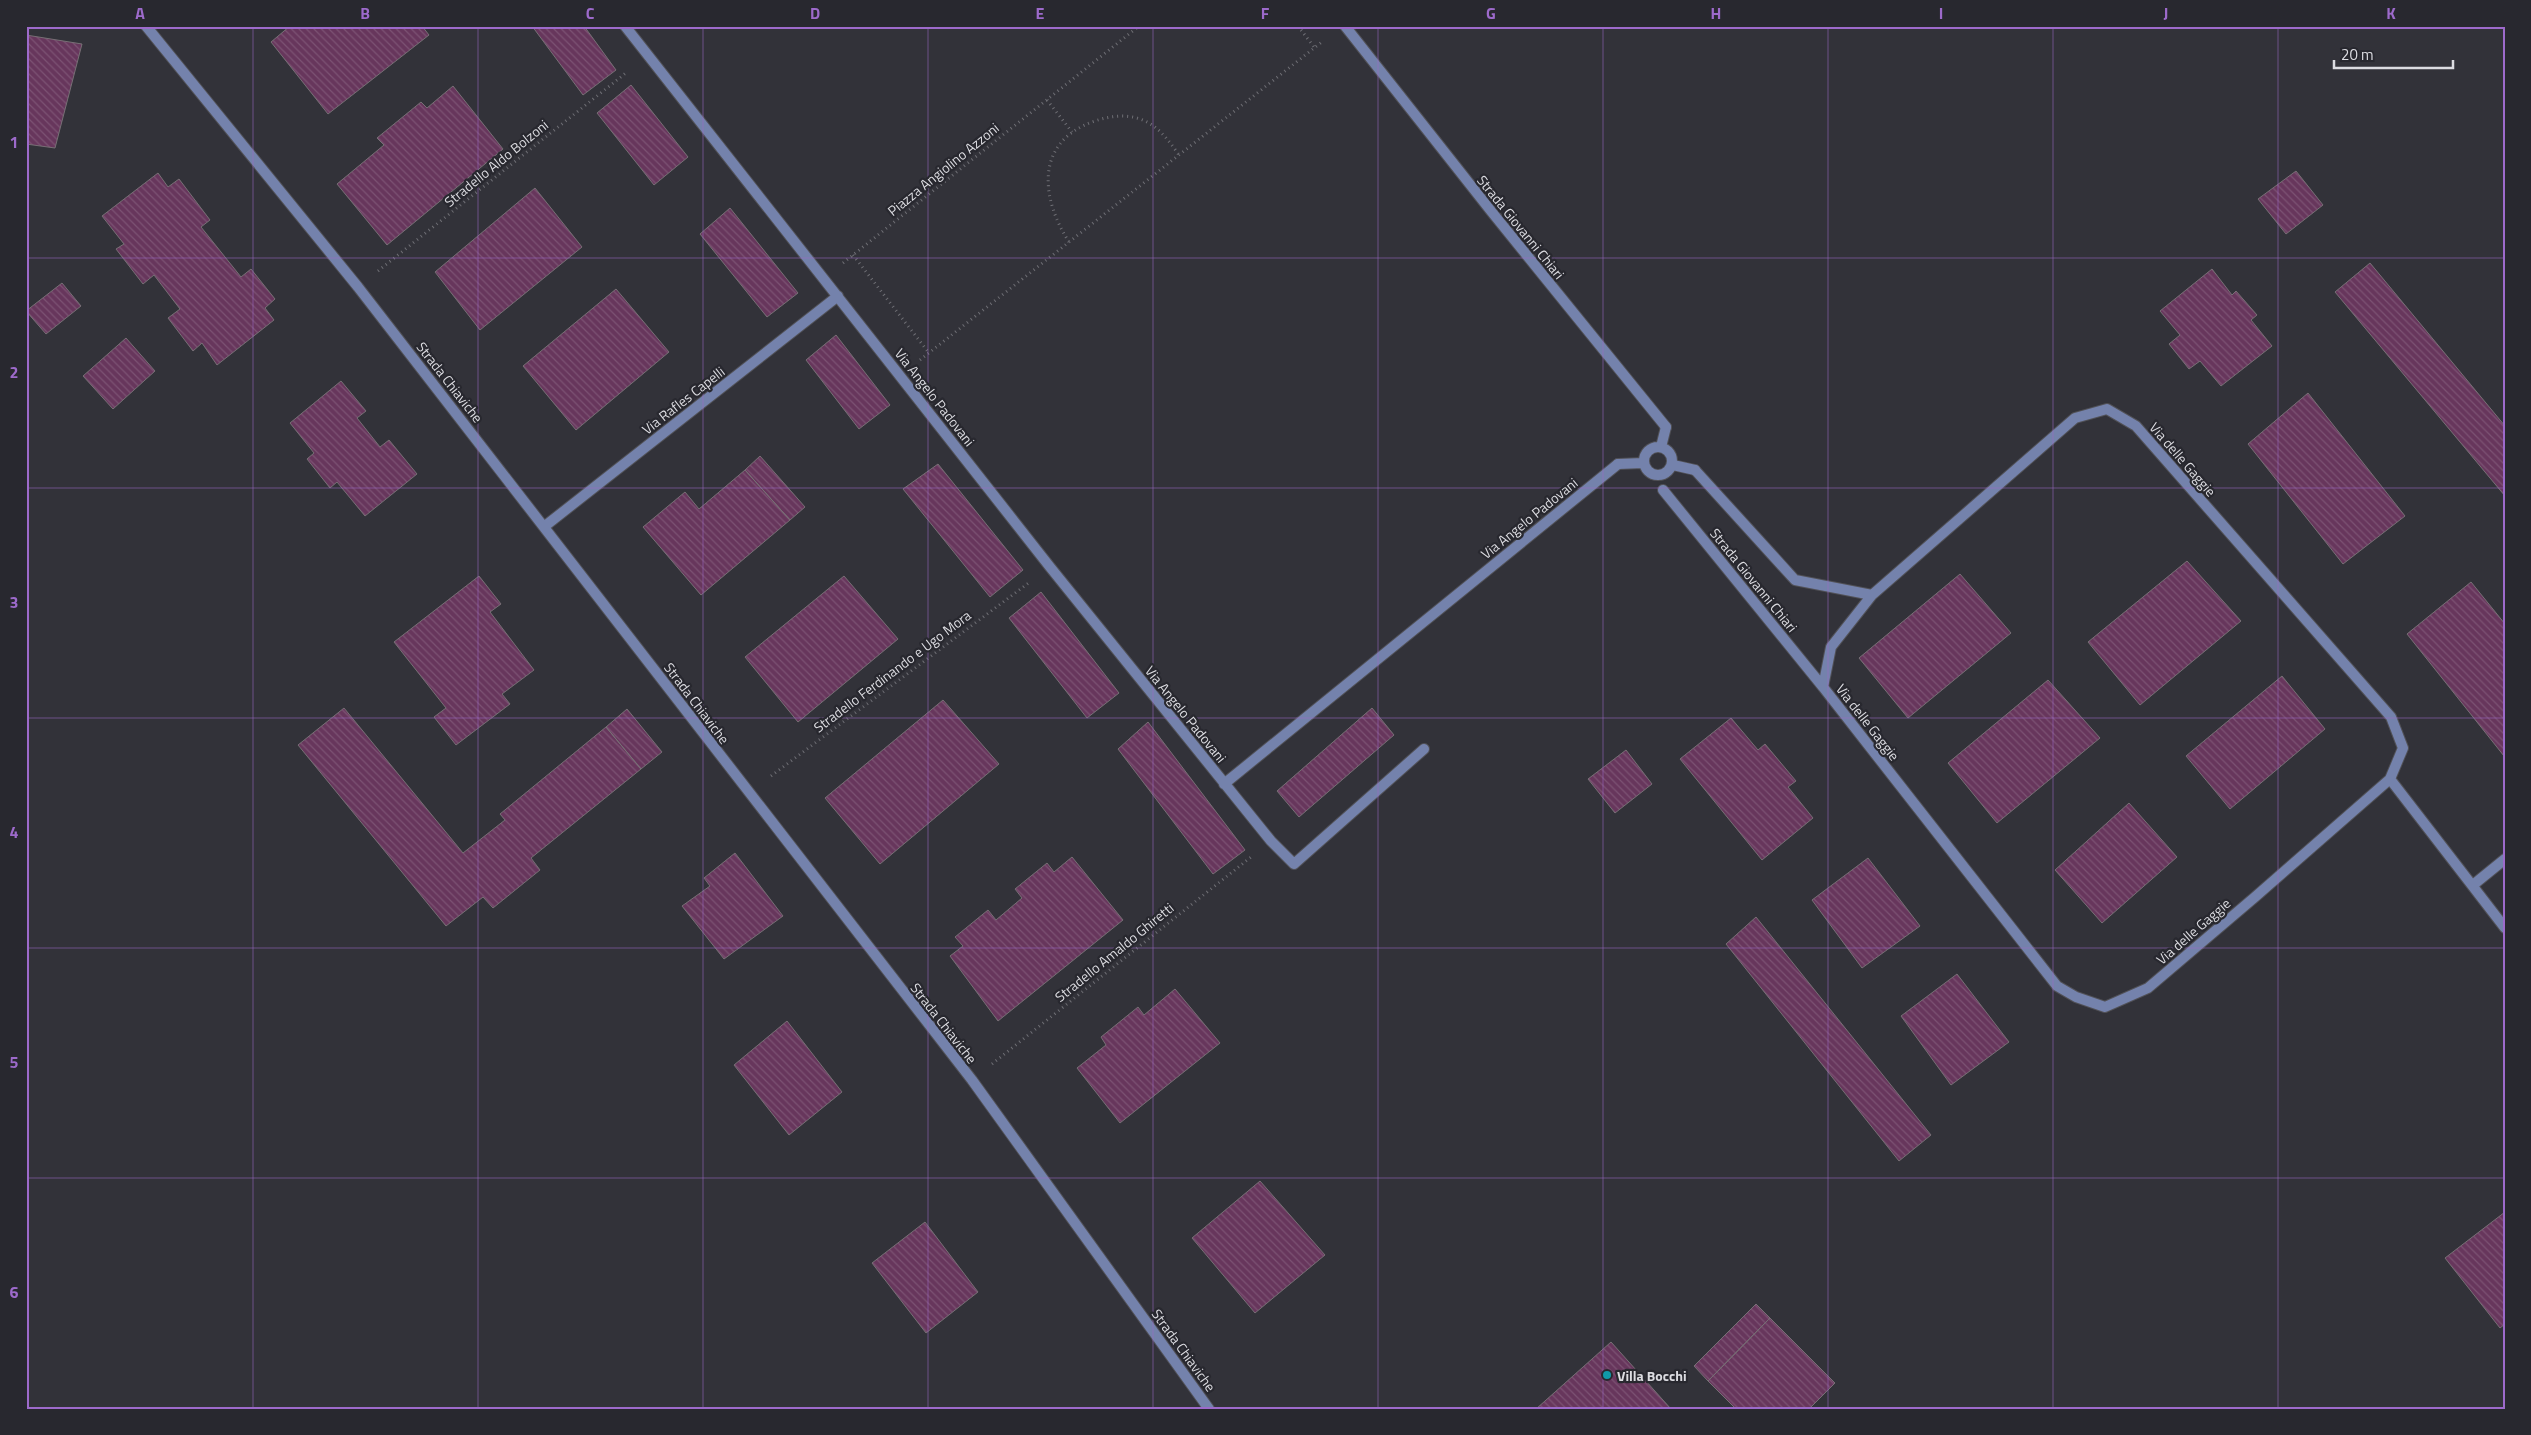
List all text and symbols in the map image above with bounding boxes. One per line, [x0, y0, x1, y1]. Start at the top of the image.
text: A [135, 1, 145, 25]
text: B [360, 1, 370, 25]
text: C [586, 1, 595, 25]
text: D [810, 1, 820, 25]
text: E [1036, 1, 1045, 25]
text: F [1261, 1, 1270, 25]
text: G [1486, 1, 1496, 25]
text: H [1711, 1, 1721, 25]
text: I [1939, 1, 1943, 25]
text: J [2164, 1, 2168, 25]
text: K [2386, 1, 2396, 25]
scale bar [2334, 38, 2452, 70]
text: 20 m [2341, 43, 2374, 66]
street label: Stradello Aldo Bolzoni [439, 114, 553, 212]
street label: Piazza Angiolino Azzoni [883, 117, 1003, 221]
text: 1 [10, 130, 18, 154]
street label: Strada Giovanni Chiari [1472, 170, 1570, 284]
street label: Strada Chiaviche [412, 337, 488, 427]
street label: Via Angelo Padovani [890, 344, 980, 450]
text: 2 [10, 360, 18, 384]
street label: Via Rafles Capelli [637, 361, 729, 439]
street label: Via delle Gaggie [2145, 417, 2221, 501]
street label: Via Angelo Padovani [1476, 472, 1582, 564]
street label: Strada Giovanni Chiari [1705, 523, 1803, 637]
text: 3 [10, 590, 18, 614]
street label: Stradello Ferdinando e Ugo Mora [809, 605, 975, 737]
street label: Strada Chiaviche [659, 658, 735, 748]
street label: Via Angelo Padovani [1140, 661, 1232, 767]
street label: Via delle Gaggie [1831, 679, 1905, 765]
text: 4 [10, 820, 19, 844]
street label: Via delle Gaggie [2151, 893, 2235, 969]
street label: Stradello Amaldo Ghiretti [1050, 897, 1178, 1007]
street label: Strada Chiaviche [906, 978, 982, 1068]
text: 5 [10, 1050, 19, 1074]
text: 6 [10, 1280, 19, 1304]
street label: Strada Chiaviche [1147, 1304, 1221, 1396]
place label: Villa Bocchi [1617, 1365, 1687, 1386]
marker: Villa Bocchi [1601, 1369, 1613, 1381]

